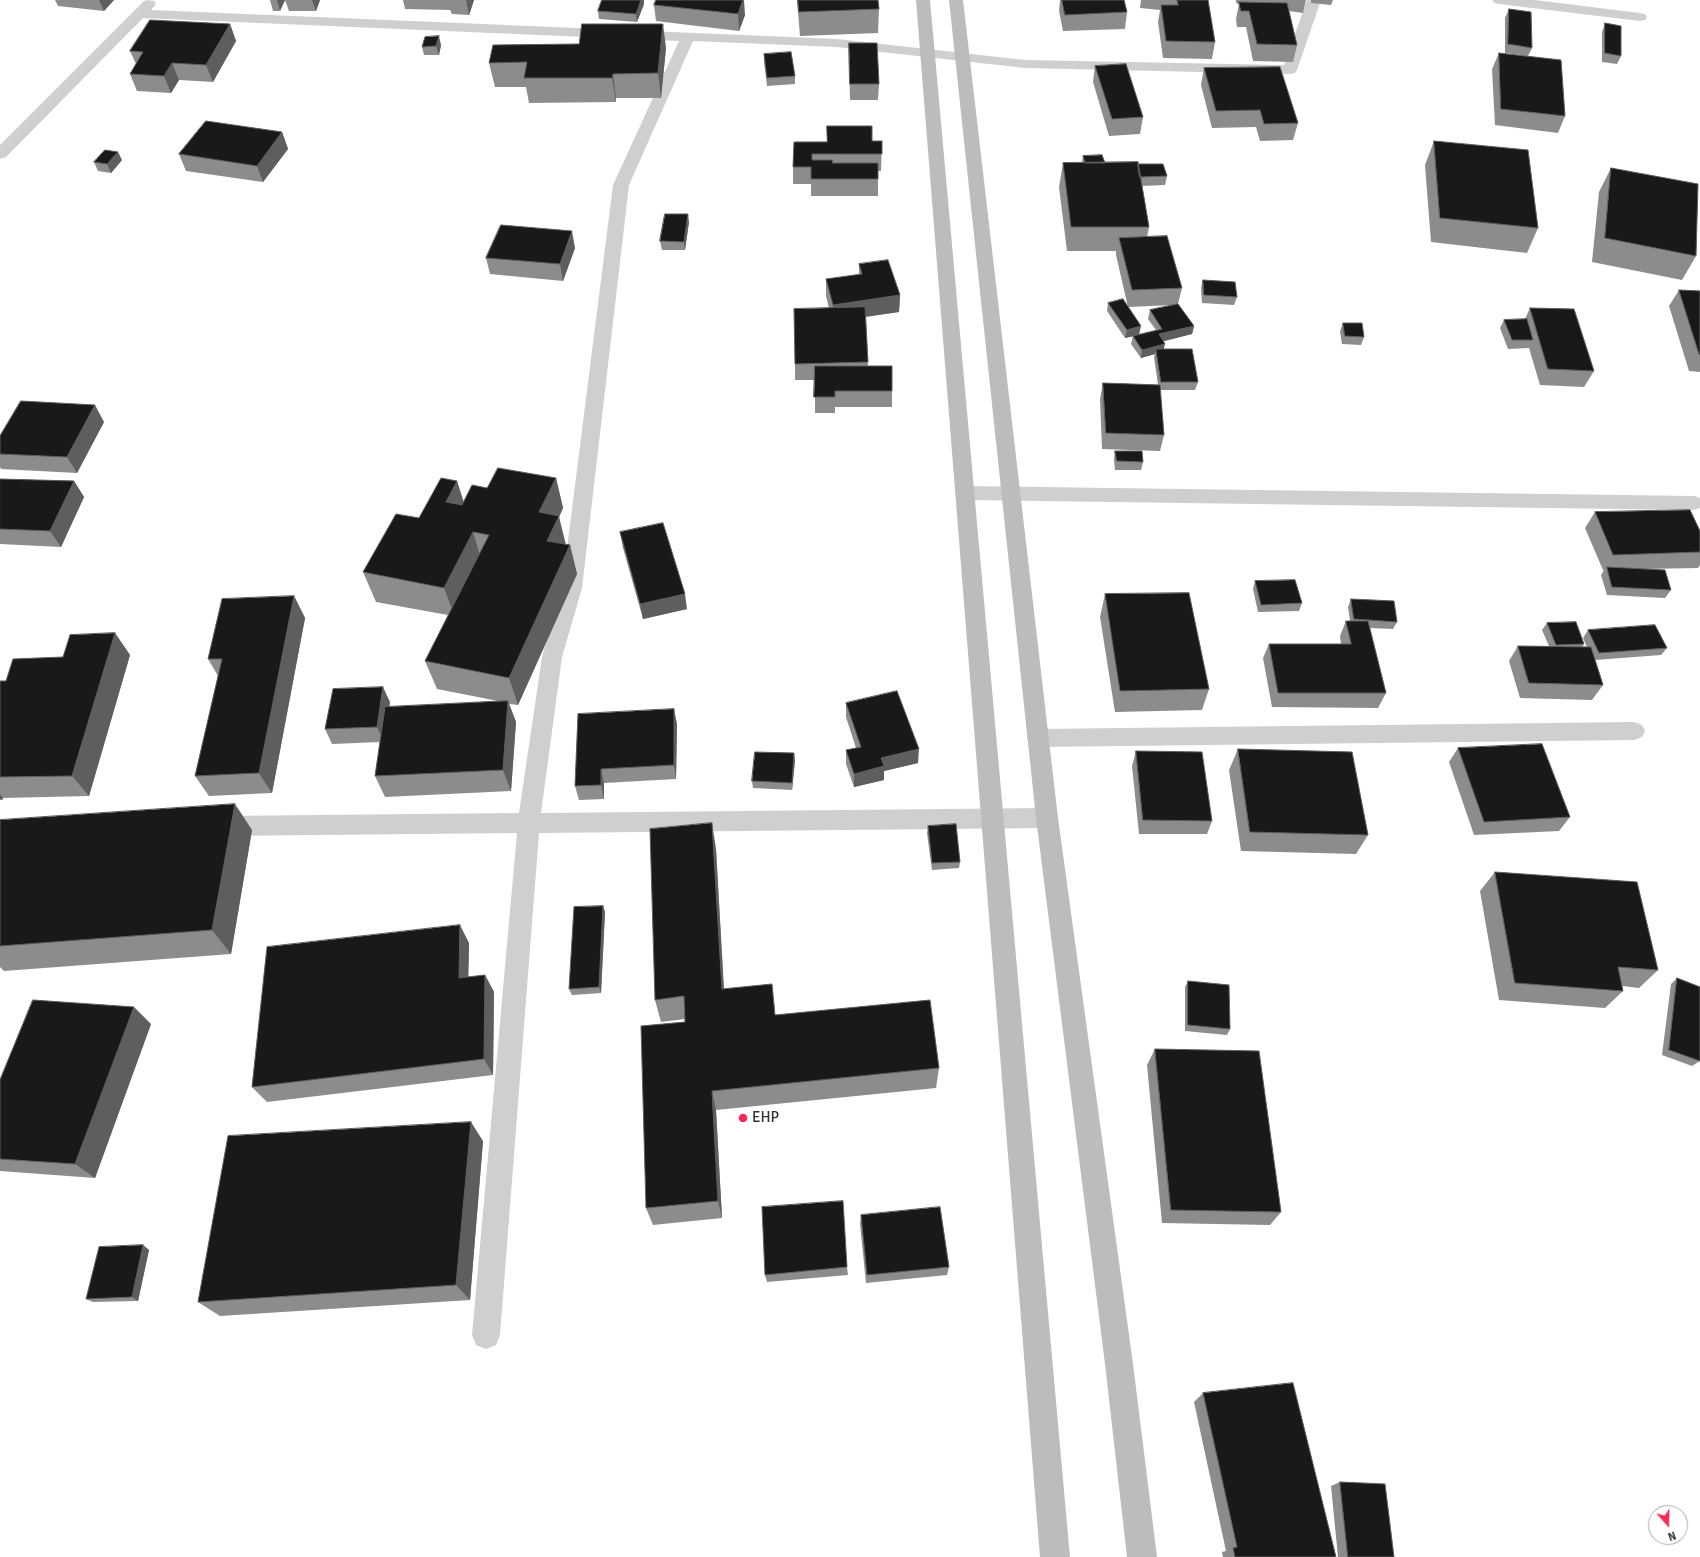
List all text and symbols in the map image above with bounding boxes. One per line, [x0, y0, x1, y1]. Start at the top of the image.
place label: EHP [752, 1109, 779, 1127]
marker: EHP [737, 1112, 749, 1124]
north arrow [1648, 1505, 1688, 1545]
text: N [1666, 1528, 1678, 1543]

